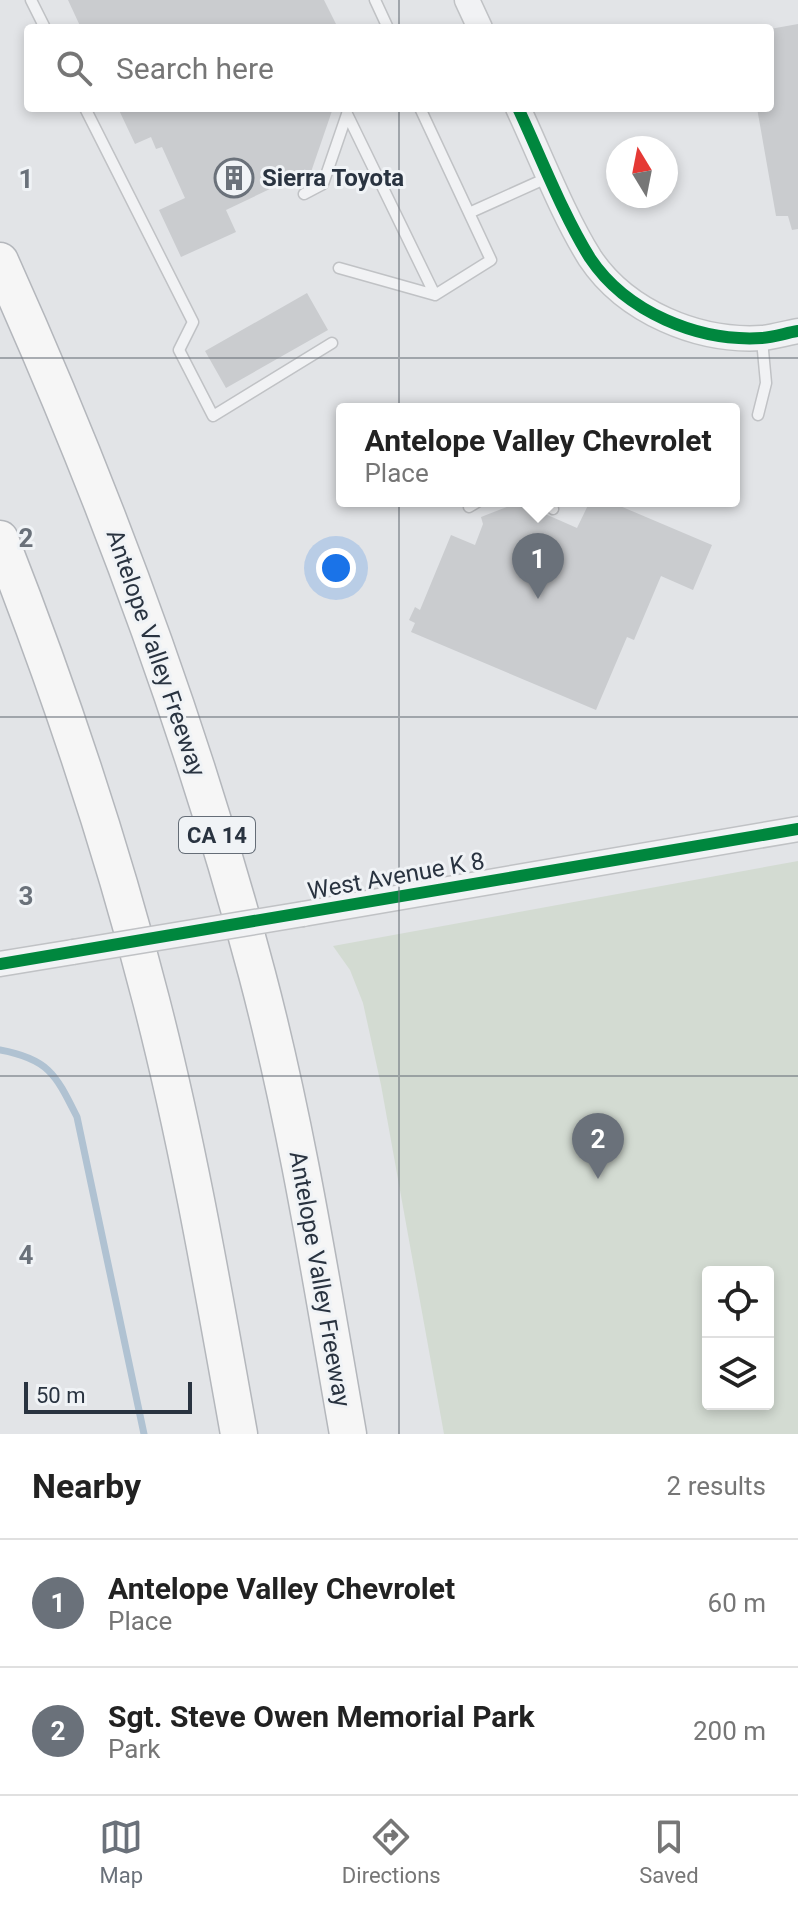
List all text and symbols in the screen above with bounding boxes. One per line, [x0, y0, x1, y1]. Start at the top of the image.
search box [24, 24, 774, 112]
icon: search [52, 46, 96, 90]
text: Search here [116, 51, 274, 86]
north arrow [606, 136, 678, 208]
building icon: Sierra Toyota [213, 157, 255, 199]
text: 1 [19, 164, 33, 194]
place label: Sierra Toyota [262, 164, 404, 192]
popup [336, 403, 740, 507]
text: Antelope Valley Chevrolet [364, 423, 712, 458]
text: Place [364, 458, 429, 488]
text: 2 [19, 523, 33, 553]
street label: Antelope Valley Freeway [101, 526, 212, 781]
pin: 1 [512, 533, 564, 599]
your location [316, 548, 356, 588]
road number: CA 14 [179, 817, 255, 853]
street label: West Avenue K 8 [306, 847, 486, 905]
text: 3 [19, 881, 33, 911]
pin: 2 [572, 1113, 624, 1179]
street label: Antelope Valley Freeway [284, 1149, 356, 1410]
text: 4 [19, 1240, 34, 1270]
map controls [702, 1266, 774, 1410]
button: locate [702, 1266, 774, 1338]
button: layers [702, 1338, 774, 1410]
scale bar [24, 1378, 192, 1414]
text: 50 m [36, 1383, 85, 1408]
text: Nearby [32, 1466, 141, 1506]
text: 2 results [667, 1471, 766, 1501]
text: Antelope Valley Chevrolet [108, 1571, 455, 1606]
text: 1 [51, 1588, 65, 1618]
text: 60 m [708, 1588, 766, 1618]
text: Place [108, 1606, 172, 1636]
text: Sgt. Steve Owen Memorial Park [108, 1699, 534, 1734]
text: 2 [51, 1716, 65, 1746]
text: 200 m [693, 1716, 766, 1746]
text: Park [108, 1734, 160, 1764]
tab: Map [99, 1815, 143, 1888]
tab: Directions [342, 1815, 441, 1888]
tab: Saved [639, 1815, 699, 1888]

